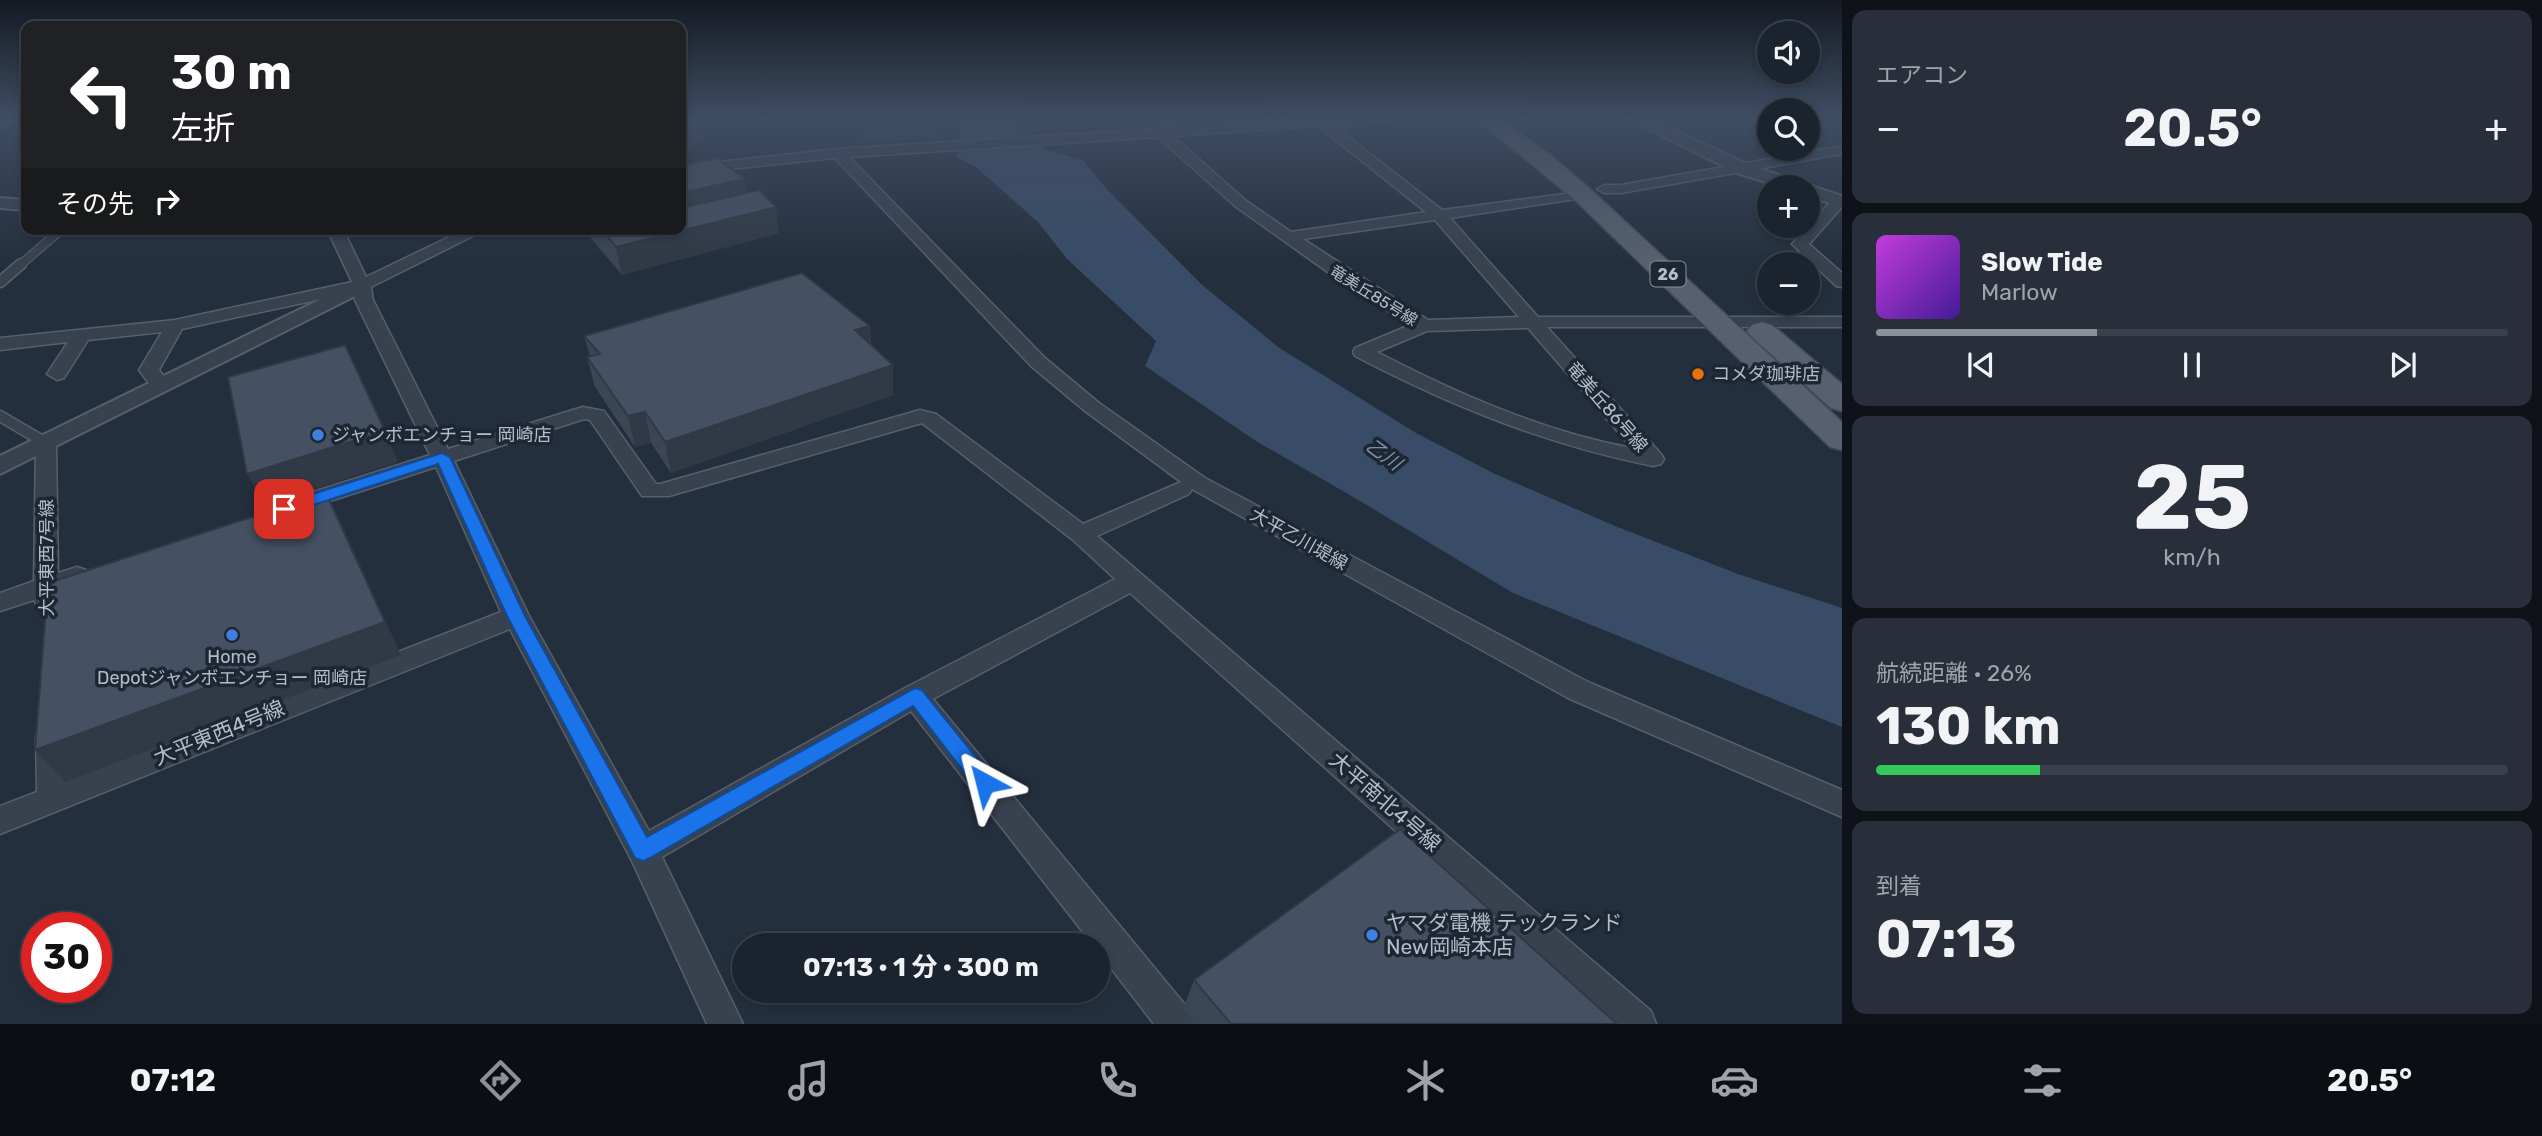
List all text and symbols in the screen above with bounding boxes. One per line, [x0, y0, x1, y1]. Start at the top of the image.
map controls [1757, 21, 1820, 315]
button: sound [1757, 21, 1820, 84]
text: 30 m [171, 43, 292, 101]
icon: left [56, 49, 147, 140]
text: エアコン [1876, 61, 1968, 89]
text: 20.5° [2123, 97, 2262, 159]
button: search [1757, 98, 1820, 161]
text: − [1876, 105, 1901, 151]
text: + [2484, 105, 2508, 151]
text: 左折 [171, 109, 235, 147]
button: + [1757, 175, 1820, 238]
icon: right [148, 182, 186, 220]
text: その先 [56, 189, 134, 220]
text: Slow Tide [1981, 247, 2103, 278]
button: − [1757, 252, 1820, 315]
street label: 竜美丘85号線 [1326, 261, 1421, 330]
road number: 26 [1650, 262, 1686, 286]
text: Marlow [1981, 278, 2058, 306]
icon: previous [1962, 346, 2000, 384]
icon: pause [2173, 346, 2211, 384]
icon: next [2384, 346, 2422, 384]
street label: 竜美丘86号線 [1562, 357, 1652, 457]
place label: コメダ珈琲店 [1712, 363, 1820, 385]
marker: コメダ珈琲店 [1690, 366, 1706, 382]
place label: ジャンボエンチョー 岡崎店 [332, 424, 552, 446]
marker: ジャンボエンチョー 岡崎店 [310, 427, 326, 443]
water label: 乙川 [1362, 434, 1407, 476]
text: 25 [2133, 443, 2251, 551]
pin [254, 479, 314, 539]
icon: arrive [265, 490, 303, 528]
street label: 大平東西7号線 [36, 499, 58, 617]
street label: 大平乙川堤線 [1246, 503, 1352, 575]
text: km/h [2163, 543, 2221, 571]
marker: Home Depotジャンボエンチョー 岡崎店 [224, 627, 240, 643]
place label: Home Depotジャンボエンチョー 岡崎店 [97, 646, 367, 689]
text: 航続距離 · 26% [1876, 659, 2032, 687]
street label: 大平東西4号線 [150, 695, 288, 770]
text: 130 km [1876, 695, 2061, 757]
position arrow [948, 746, 1022, 820]
street label: 大平南北4号線 [1325, 747, 1446, 857]
text: 到着 [1876, 872, 1922, 900]
text: 07:13 [1876, 908, 2016, 970]
place label: ヤマダ電機 テックランド New岡崎本店 [1386, 910, 1622, 959]
speed limit sign: 30 [21, 912, 112, 1003]
marker: ヤマダ電機 テックランド New岡崎本店 [1364, 927, 1380, 943]
text: 07:13 · 1 分 · 300 m [803, 952, 1039, 983]
icon: directions [476, 1056, 525, 1105]
icon: music [784, 1056, 833, 1105]
icon: phone [1093, 1056, 1142, 1105]
icon: climate [1401, 1056, 1450, 1105]
icon: car [1710, 1056, 1759, 1105]
icon: filters [2018, 1056, 2067, 1105]
text: 07:12 [130, 1061, 216, 1099]
text: 20.5° [2327, 1061, 2412, 1099]

